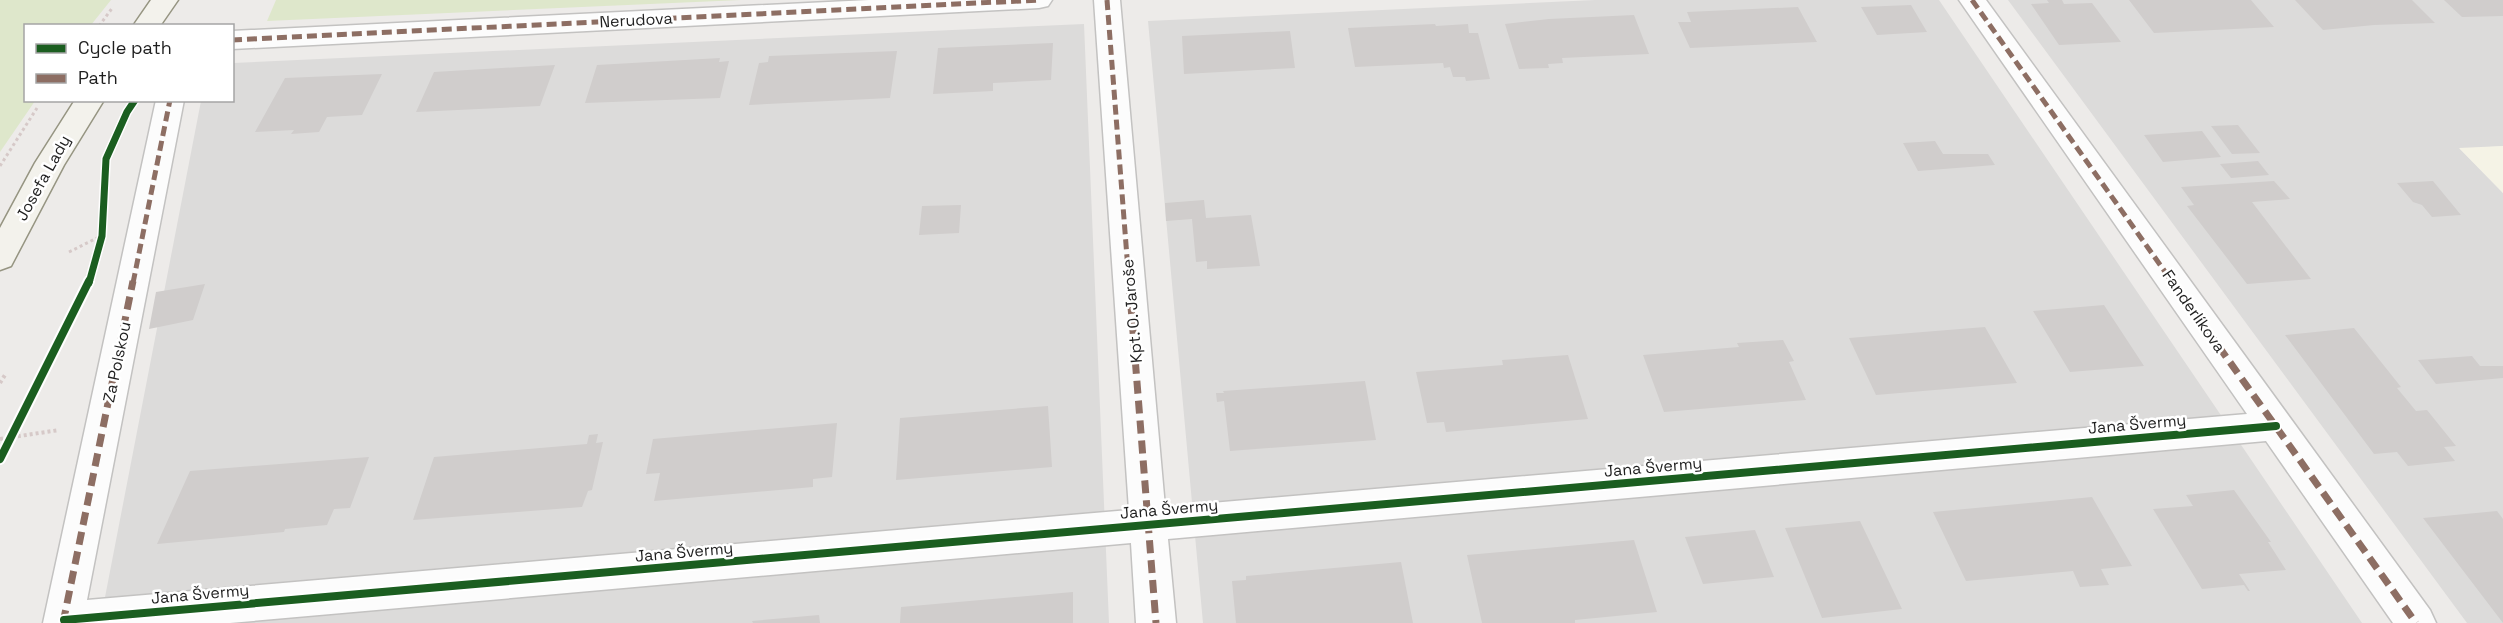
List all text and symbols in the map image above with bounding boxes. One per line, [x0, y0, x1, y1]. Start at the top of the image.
street label: Nerudova [599, 8, 673, 32]
legend [24, 24, 234, 102]
text: Cycle path [78, 36, 172, 59]
text: Path [78, 66, 118, 89]
street label: Josefa Lady [11, 132, 75, 224]
street label: Kpt. O. Jaroše [1117, 258, 1147, 364]
street label: Fanderlíkova [2158, 265, 2230, 357]
street label: Za Polskou [98, 320, 136, 404]
street label: Jana Švermy [2087, 409, 2187, 439]
street label: Jana Švermy [1603, 452, 1703, 482]
street label: Jana Švermy [1119, 494, 1219, 524]
street label: Jana Švermy [634, 537, 734, 567]
street label: Jana Švermy [150, 579, 250, 609]

